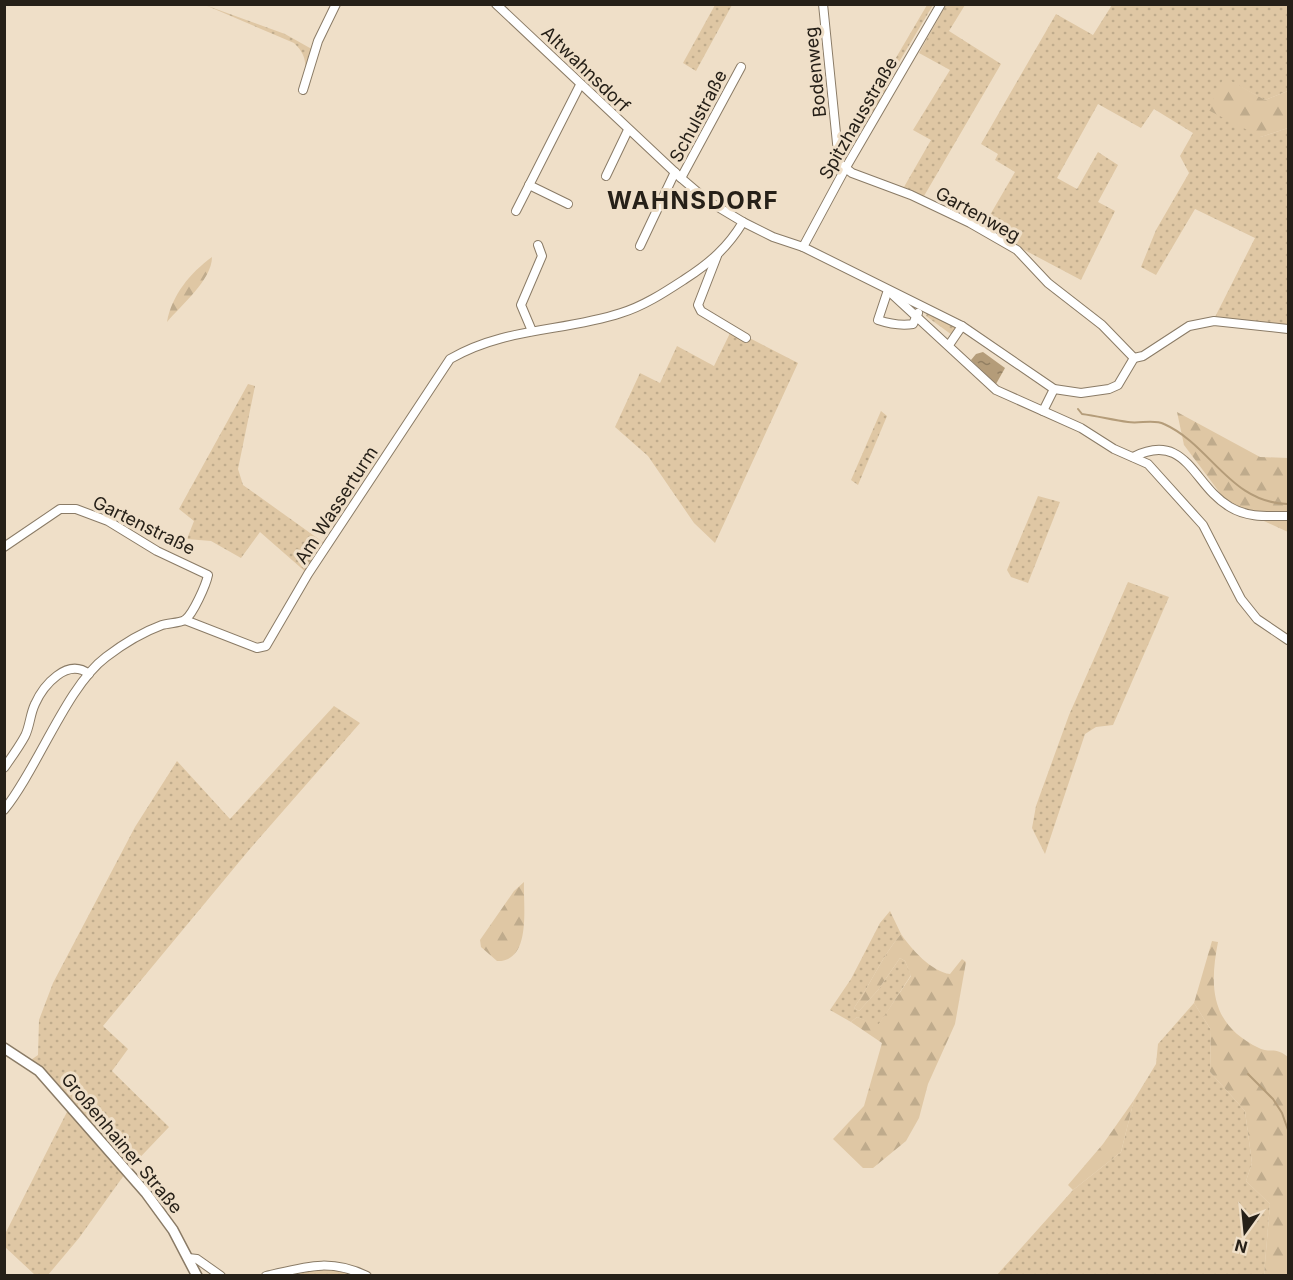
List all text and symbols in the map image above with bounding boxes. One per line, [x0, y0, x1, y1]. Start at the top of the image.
street label: Altwahnsdorf [538, 22, 635, 116]
street label: Bodenweg [800, 26, 830, 118]
street label: Spitzhausstraße [815, 53, 901, 183]
street label: Schulstraße [665, 66, 731, 166]
street label: Gartenweg [932, 182, 1024, 246]
district label: WAHNSDORF [607, 186, 779, 215]
street label: Am Wasserturm [290, 442, 382, 568]
street label: Gartenstraße [89, 491, 199, 559]
street label: Großenhainer Straße [57, 1068, 187, 1218]
north arrow [1215, 1202, 1275, 1262]
text: N [1233, 1235, 1250, 1258]

